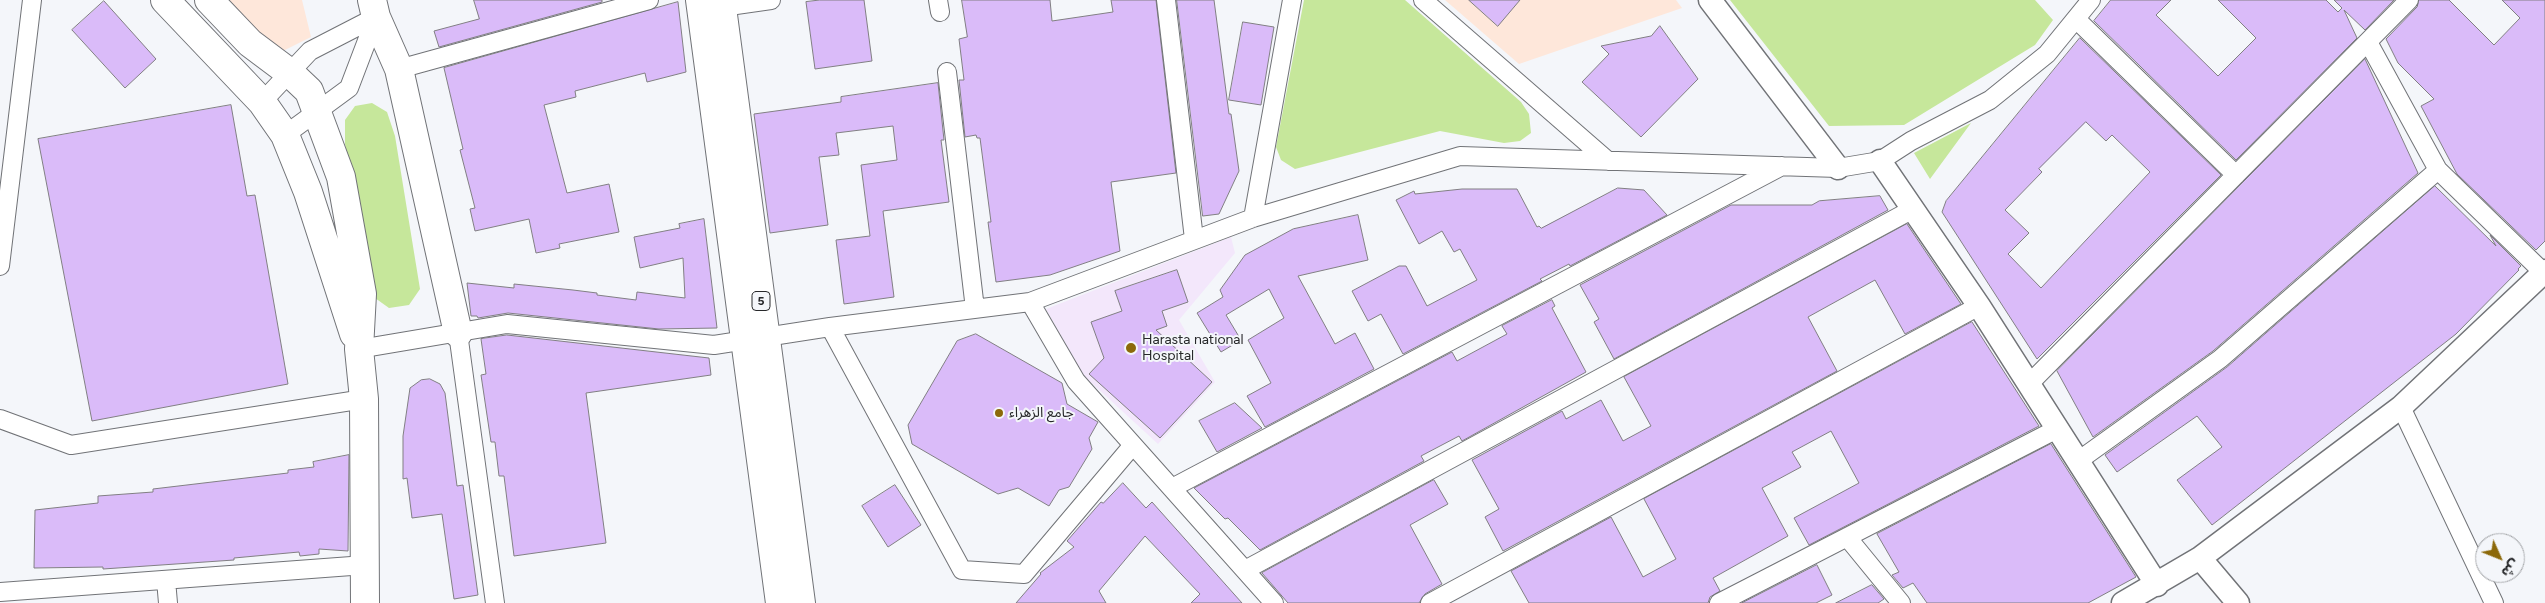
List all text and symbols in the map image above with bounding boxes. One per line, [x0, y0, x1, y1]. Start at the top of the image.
road number: 5 [752, 292, 770, 310]
place label: Harasta national Hospital [1142, 332, 1244, 364]
marker: Harasta national Hospital [1124, 341, 1138, 355]
place label: جامع الزهراء [1009, 405, 1074, 421]
marker: جامع الزهراء [993, 407, 1005, 419]
north arrow [2475, 533, 2525, 583]
text: ش [2498, 555, 2523, 581]

